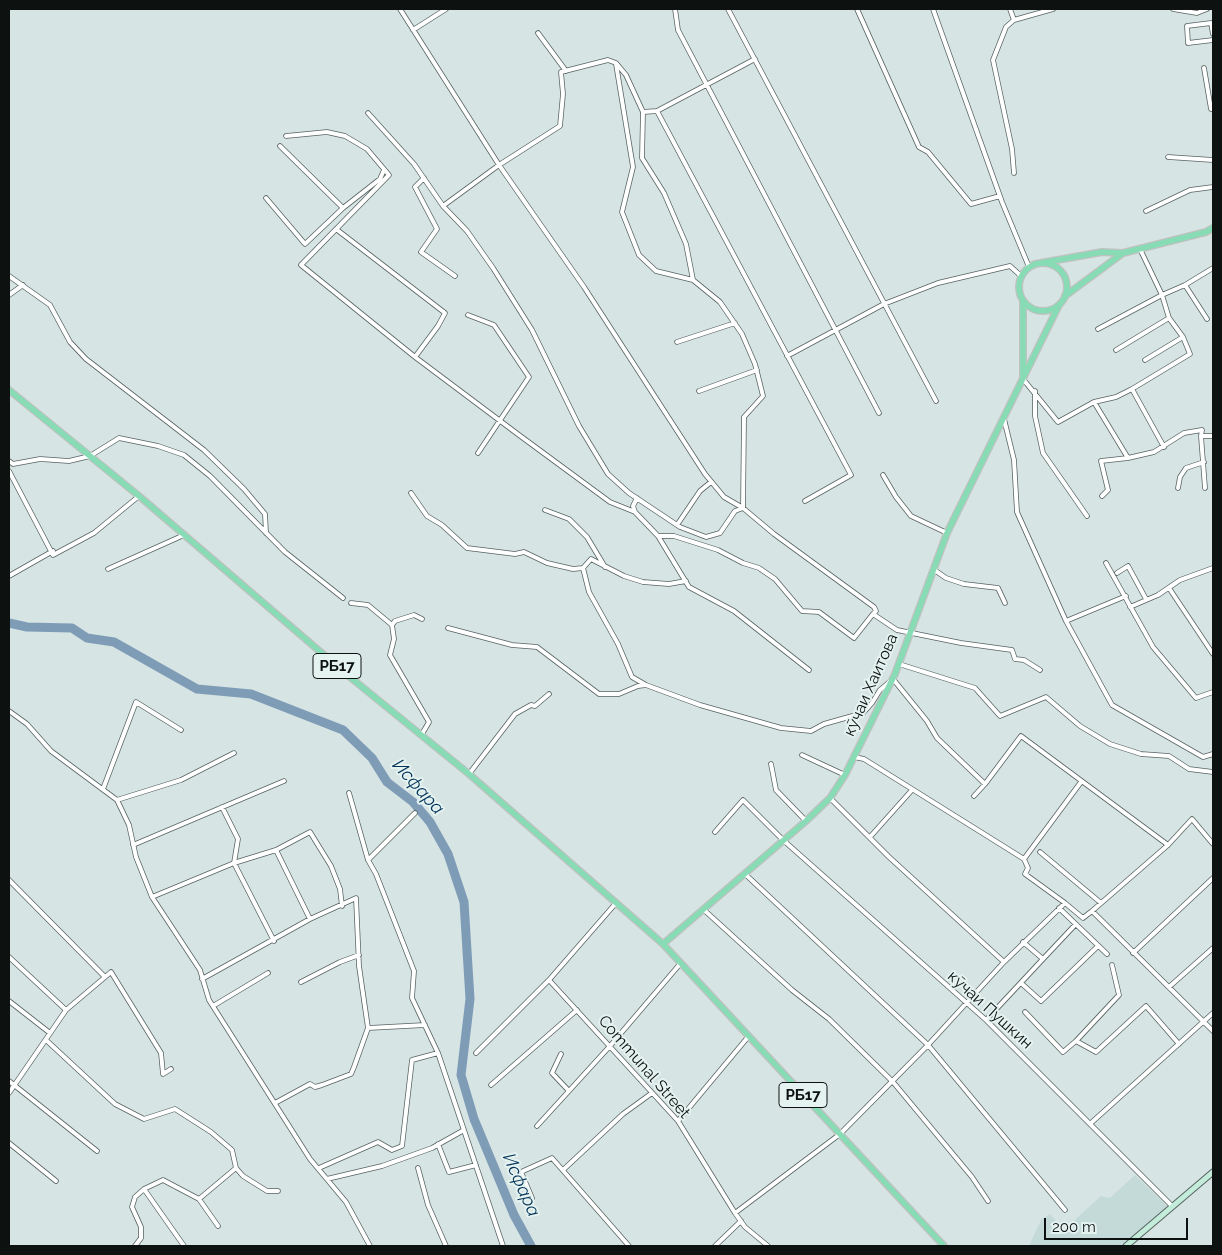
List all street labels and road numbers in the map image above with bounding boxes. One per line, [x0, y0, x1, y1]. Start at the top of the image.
street label: кӯчаи Хаитова [840, 631, 902, 739]
road number: РБ17 [313, 654, 361, 678]
street label: кӯчаи Пушкин [944, 967, 1036, 1053]
street label: Communal Street [594, 1012, 694, 1122]
road number: РБ17 [779, 1082, 827, 1108]

